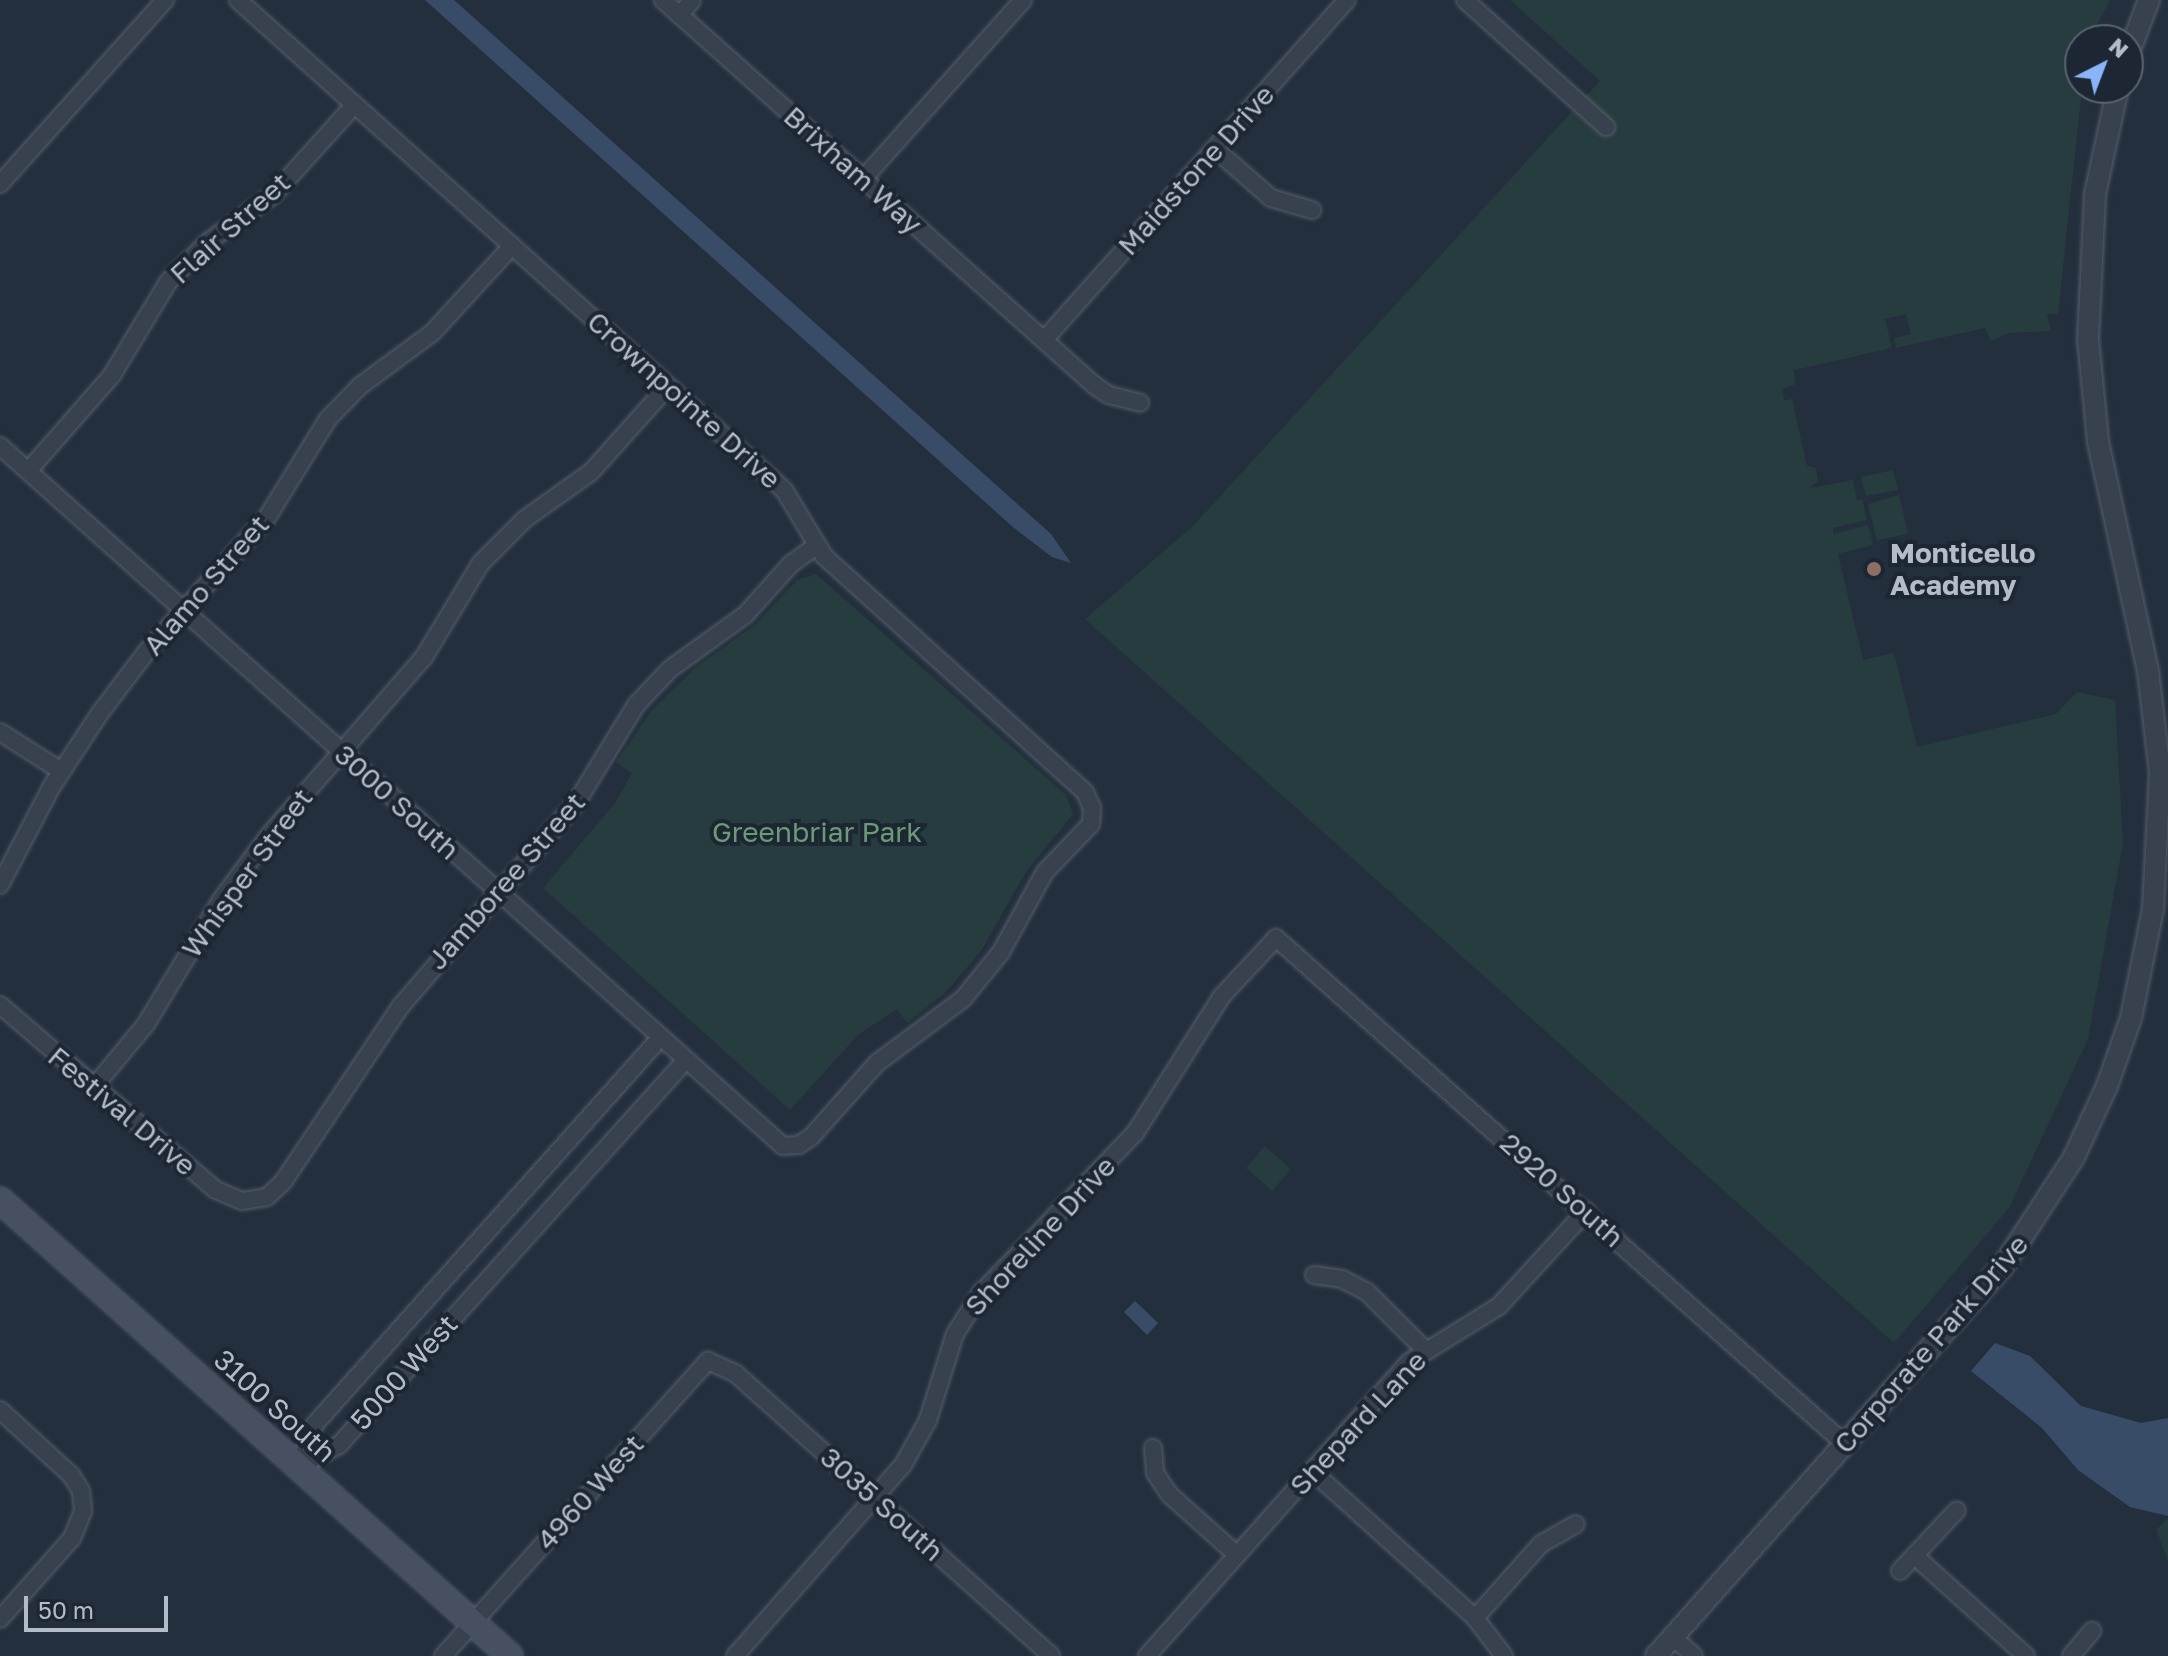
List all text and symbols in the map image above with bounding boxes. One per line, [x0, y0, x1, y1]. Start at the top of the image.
north arrow [2064, 24, 2144, 104]
text: N [2104, 32, 2134, 63]
street label: Maidstone Drive [1111, 78, 1281, 262]
street label: Brixham Way [777, 99, 929, 241]
street label: Flair Street [163, 165, 297, 291]
street label: Crownpointe Drive [580, 304, 788, 496]
street label: Alamo Street [136, 508, 276, 662]
place label: Monticello Academy [1890, 536, 2036, 602]
marker: Monticello Academy [1865, 560, 1883, 578]
street label: 3000 South [328, 737, 466, 867]
street label: Whisper Street [174, 782, 320, 964]
street label: Jamboree Street [420, 786, 592, 976]
park label: Greenbriar Park [712, 815, 922, 849]
street label: Festival Drive [41, 1040, 203, 1182]
street label: 2920 South [1494, 1126, 1630, 1254]
street label: Shoreline Drive [958, 1150, 1122, 1322]
street label: Corporate Park Drive [1827, 1228, 2035, 1460]
street label: 5000 West [344, 1307, 464, 1437]
street label: 3100 South [207, 1343, 343, 1469]
street label: Shepard Lane [1283, 1344, 1433, 1502]
street label: 4960 West [530, 1427, 650, 1557]
street label: 3035 South [814, 1440, 950, 1568]
scale bar [28, 1580, 172, 1630]
text: 50 m [38, 1595, 94, 1624]

